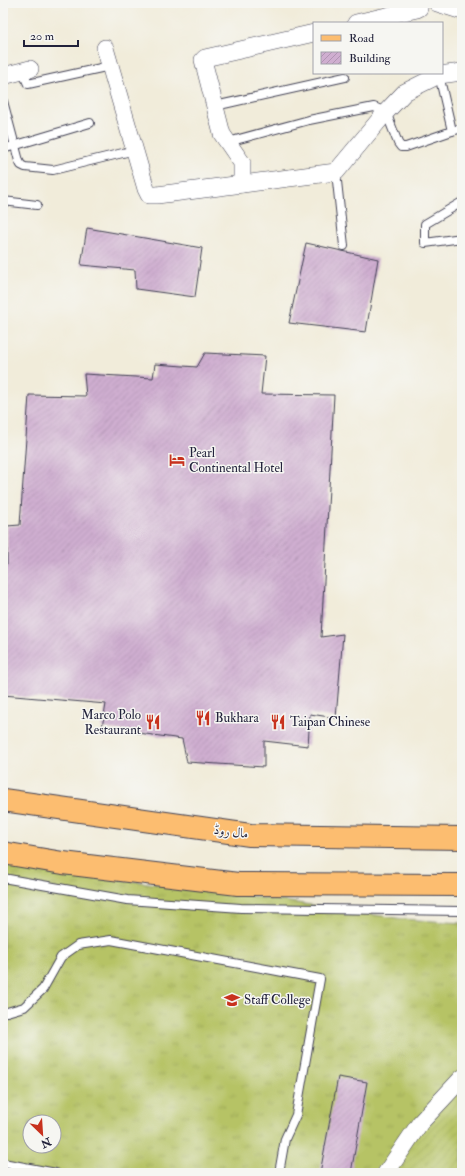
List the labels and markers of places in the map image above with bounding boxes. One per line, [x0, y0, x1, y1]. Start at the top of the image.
place label: Pearl Continental Hotel [189, 445, 284, 476]
hotel icon: Pearl Continental Hotel [168, 451, 186, 469]
place label: Marco Polo Restaurant [81, 707, 141, 738]
restaurant icon: Bukhara [194, 709, 212, 727]
place label: Bukhara [215, 710, 259, 726]
restaurant icon: Marco Polo Restaurant [144, 713, 162, 731]
restaurant icon: Taipan Chinese [269, 713, 287, 731]
place label: Taipan Chinese [290, 714, 371, 731]
school or university icon: Staff College [223, 991, 241, 1009]
place label: Staff College [244, 992, 311, 1008]

